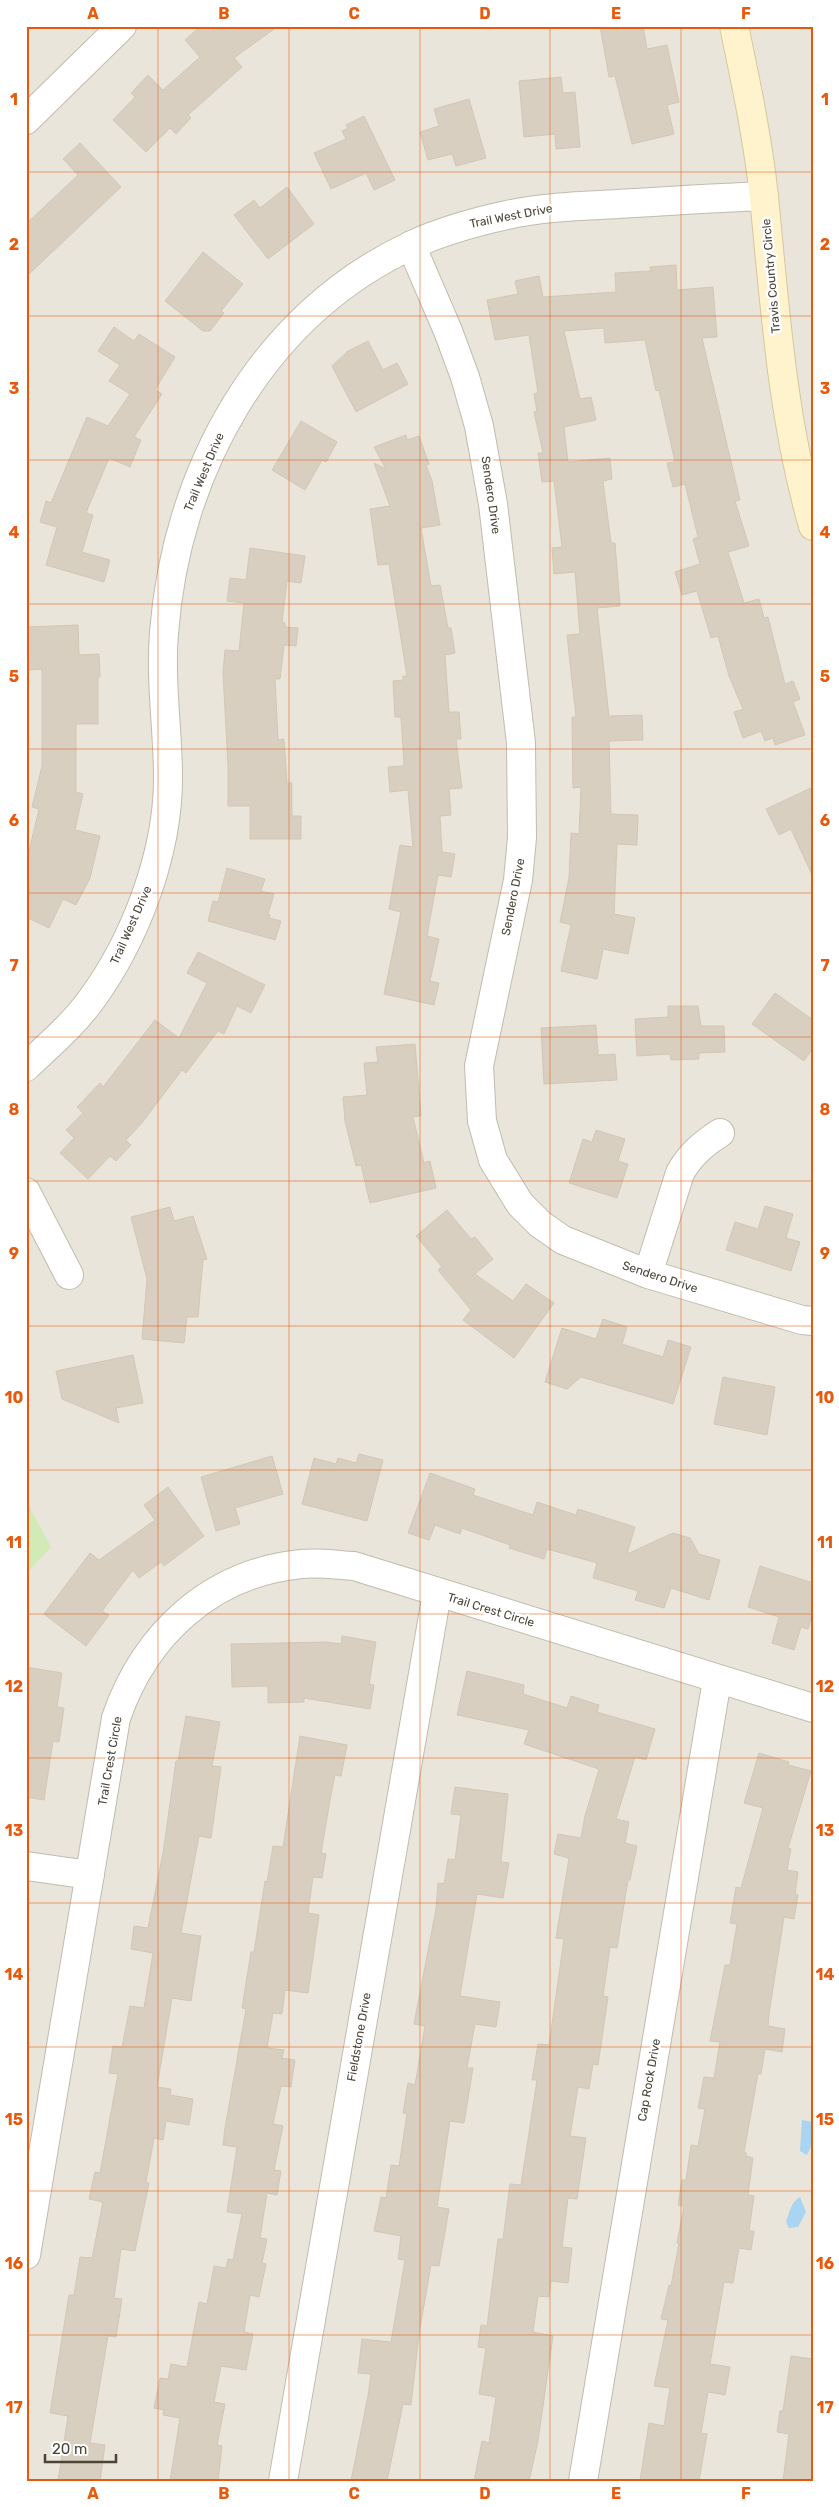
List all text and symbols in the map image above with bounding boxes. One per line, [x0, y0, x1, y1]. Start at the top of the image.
text: A [87, 4, 99, 23]
text: B [218, 4, 230, 23]
text: C [348, 4, 360, 23]
text: D [479, 4, 491, 23]
text: E [611, 4, 621, 23]
text: F [741, 4, 751, 23]
text: 1 [10, 90, 18, 109]
text: 1 [821, 90, 829, 109]
street label: Trail West Drive [468, 201, 554, 231]
street label: Travis Country Circle [759, 218, 783, 334]
text: 2 [9, 235, 19, 254]
text: 2 [820, 235, 830, 254]
text: 3 [9, 379, 19, 398]
text: 3 [820, 379, 830, 398]
street label: Trail West Drive [181, 430, 227, 514]
street label: Sendero Drive [479, 455, 503, 535]
text: 4 [9, 523, 20, 542]
text: 4 [820, 523, 831, 542]
text: 5 [9, 667, 19, 686]
text: 5 [820, 667, 830, 686]
text: 6 [9, 811, 19, 830]
text: 6 [820, 811, 830, 830]
street label: Sendero Drive [499, 857, 527, 937]
street label: Trail West Drive [107, 883, 155, 966]
text: 7 [9, 956, 19, 975]
text: 7 [820, 956, 830, 975]
text: 8 [9, 1100, 20, 1119]
text: 8 [820, 1100, 831, 1119]
text: 9 [9, 1244, 19, 1263]
text: 9 [820, 1244, 830, 1263]
street label: Sendero Drive [621, 1258, 700, 1296]
text: 10 [5, 1388, 24, 1407]
text: 10 [816, 1388, 835, 1407]
text: 11 [6, 1533, 22, 1552]
text: 11 [817, 1533, 833, 1552]
street label: Trail Crest Circle [446, 1590, 536, 1630]
text: 12 [5, 1677, 23, 1696]
text: 12 [816, 1677, 834, 1696]
street label: Trail Crest Circle [95, 1715, 125, 1807]
text: 13 [5, 1821, 23, 1840]
text: 13 [816, 1821, 834, 1840]
text: 14 [5, 1965, 24, 1984]
text: 14 [816, 1965, 835, 1984]
street label: Fieldstone Drive [344, 1991, 374, 2083]
street label: Cap Rock Drive [635, 2037, 663, 2123]
text: 15 [5, 2110, 23, 2129]
text: 15 [816, 2110, 834, 2129]
text: 16 [5, 2254, 23, 2273]
text: 16 [816, 2254, 834, 2273]
text: 17 [5, 2398, 23, 2417]
text: 17 [816, 2398, 834, 2417]
scale bar [45, 2432, 116, 2464]
text: 20 m [52, 2440, 87, 2458]
text: A [87, 2484, 99, 2503]
text: B [218, 2484, 230, 2503]
text: C [348, 2484, 360, 2503]
text: D [479, 2484, 491, 2503]
text: E [611, 2484, 621, 2503]
text: F [741, 2484, 751, 2503]

